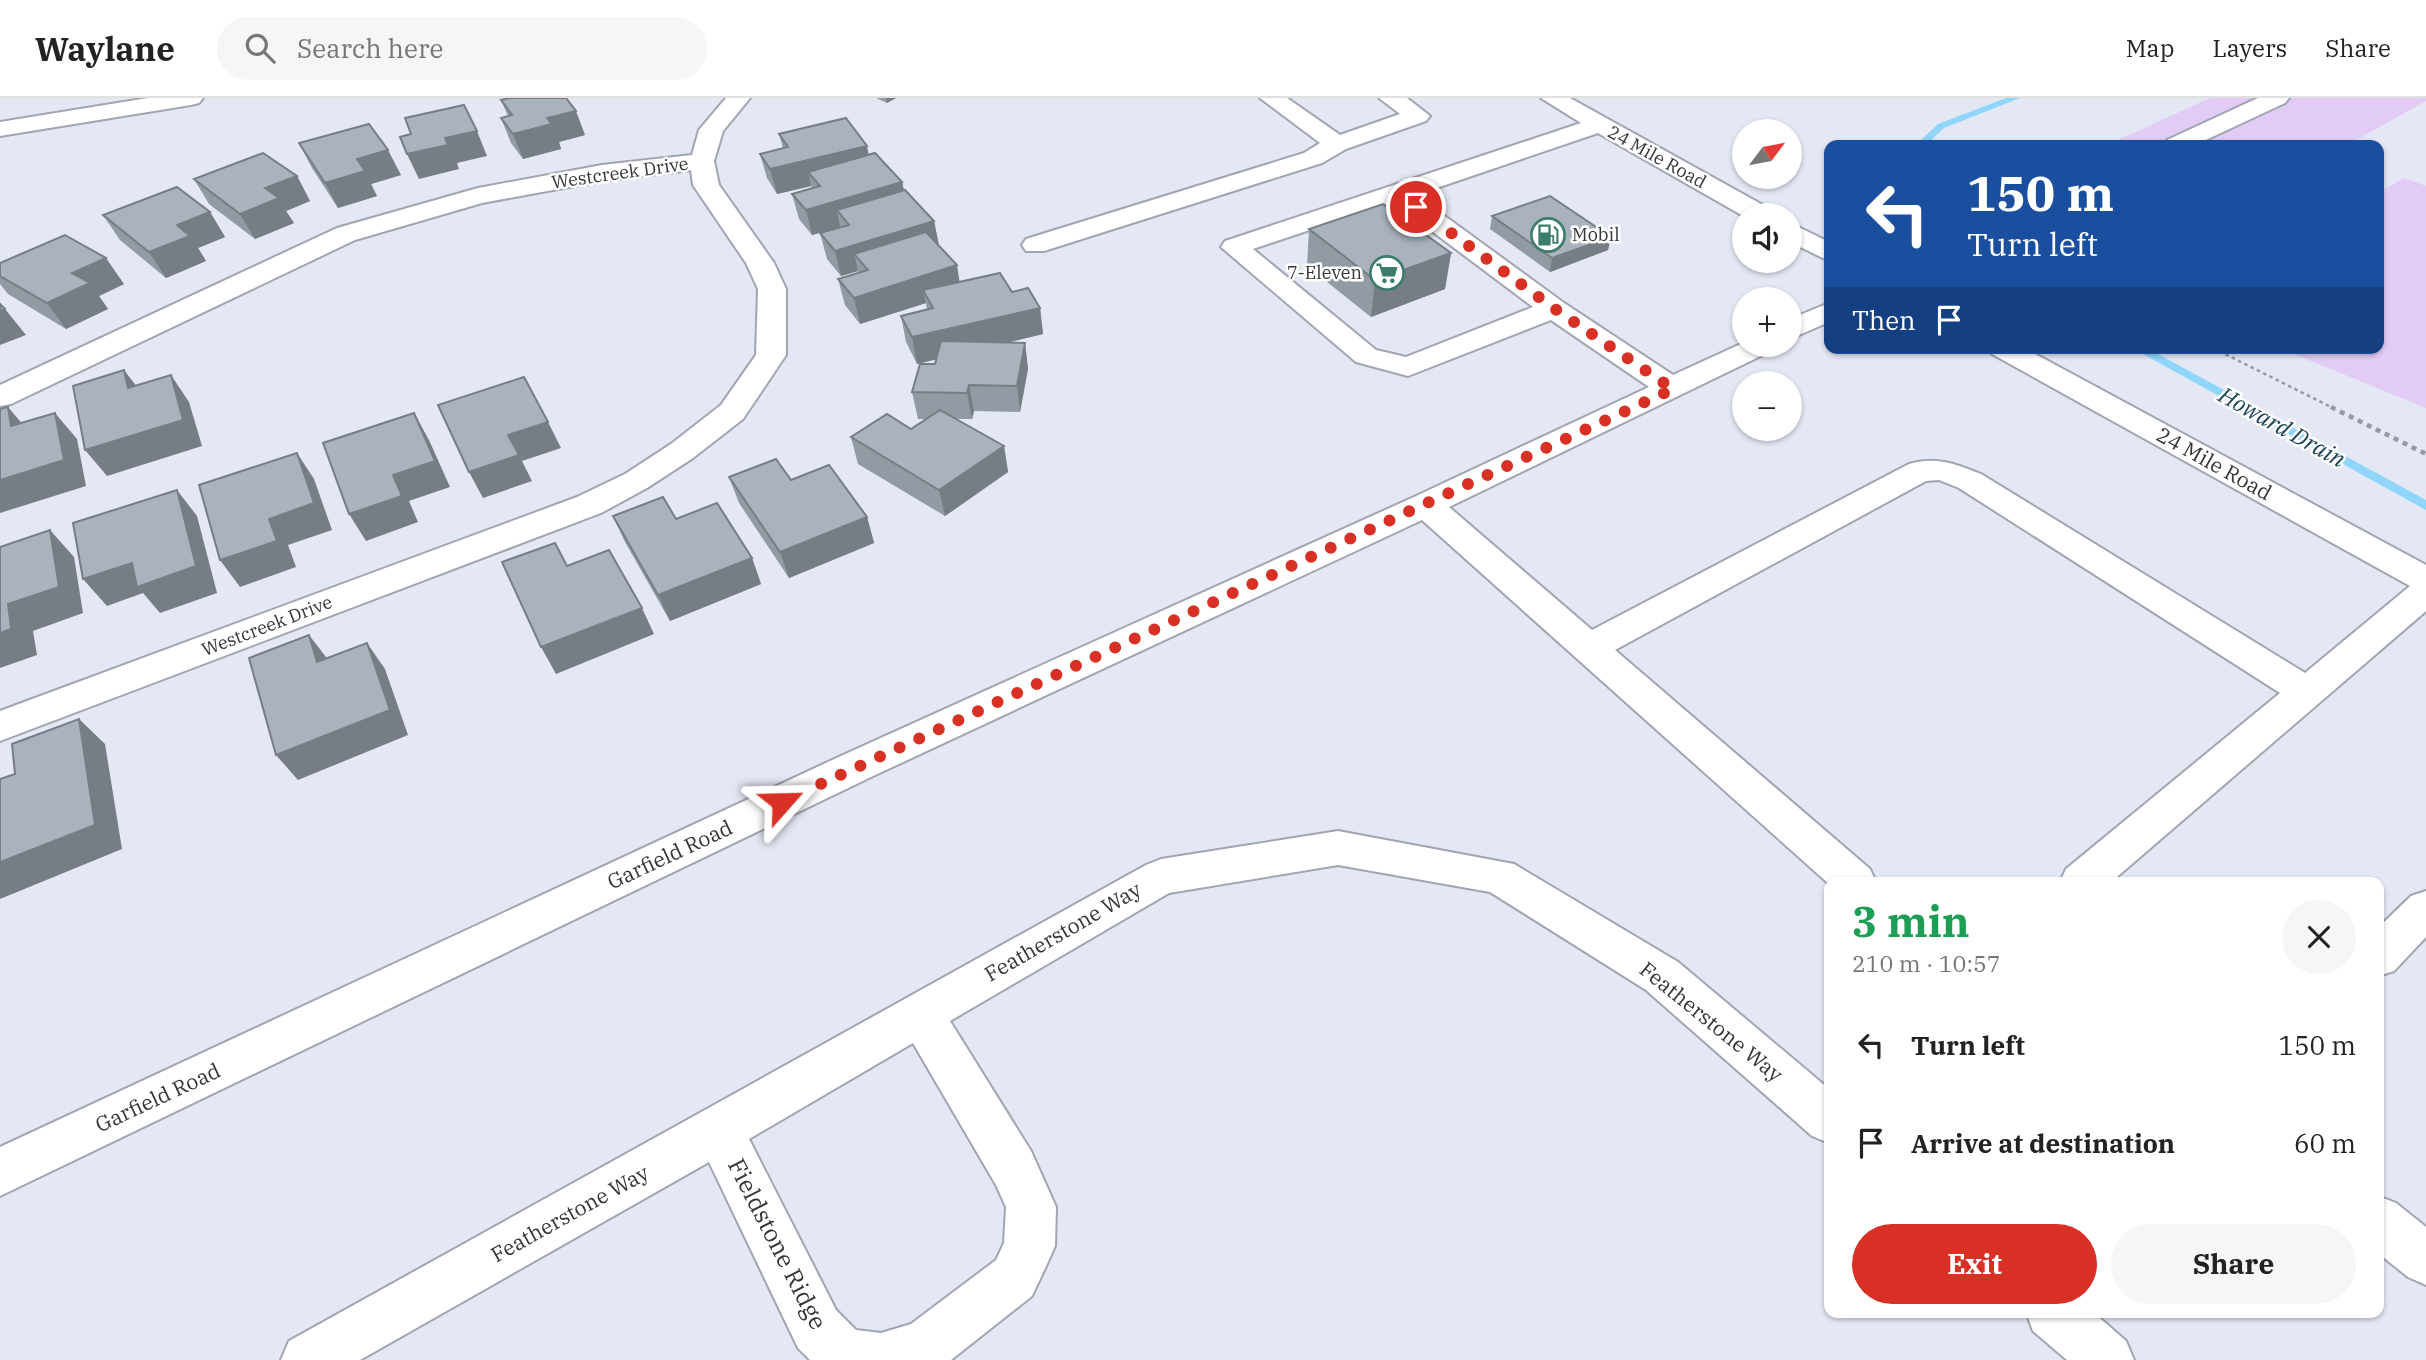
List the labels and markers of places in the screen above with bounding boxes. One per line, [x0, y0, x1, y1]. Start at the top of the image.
pin [1386, 177, 1446, 237]
fuel station icon: Mobil [1529, 216, 1567, 254]
place label: Mobil [1572, 223, 1620, 246]
supermarket icon: 7-Eleven [1368, 254, 1406, 292]
place label: 7-Eleven [1287, 261, 1362, 284]

